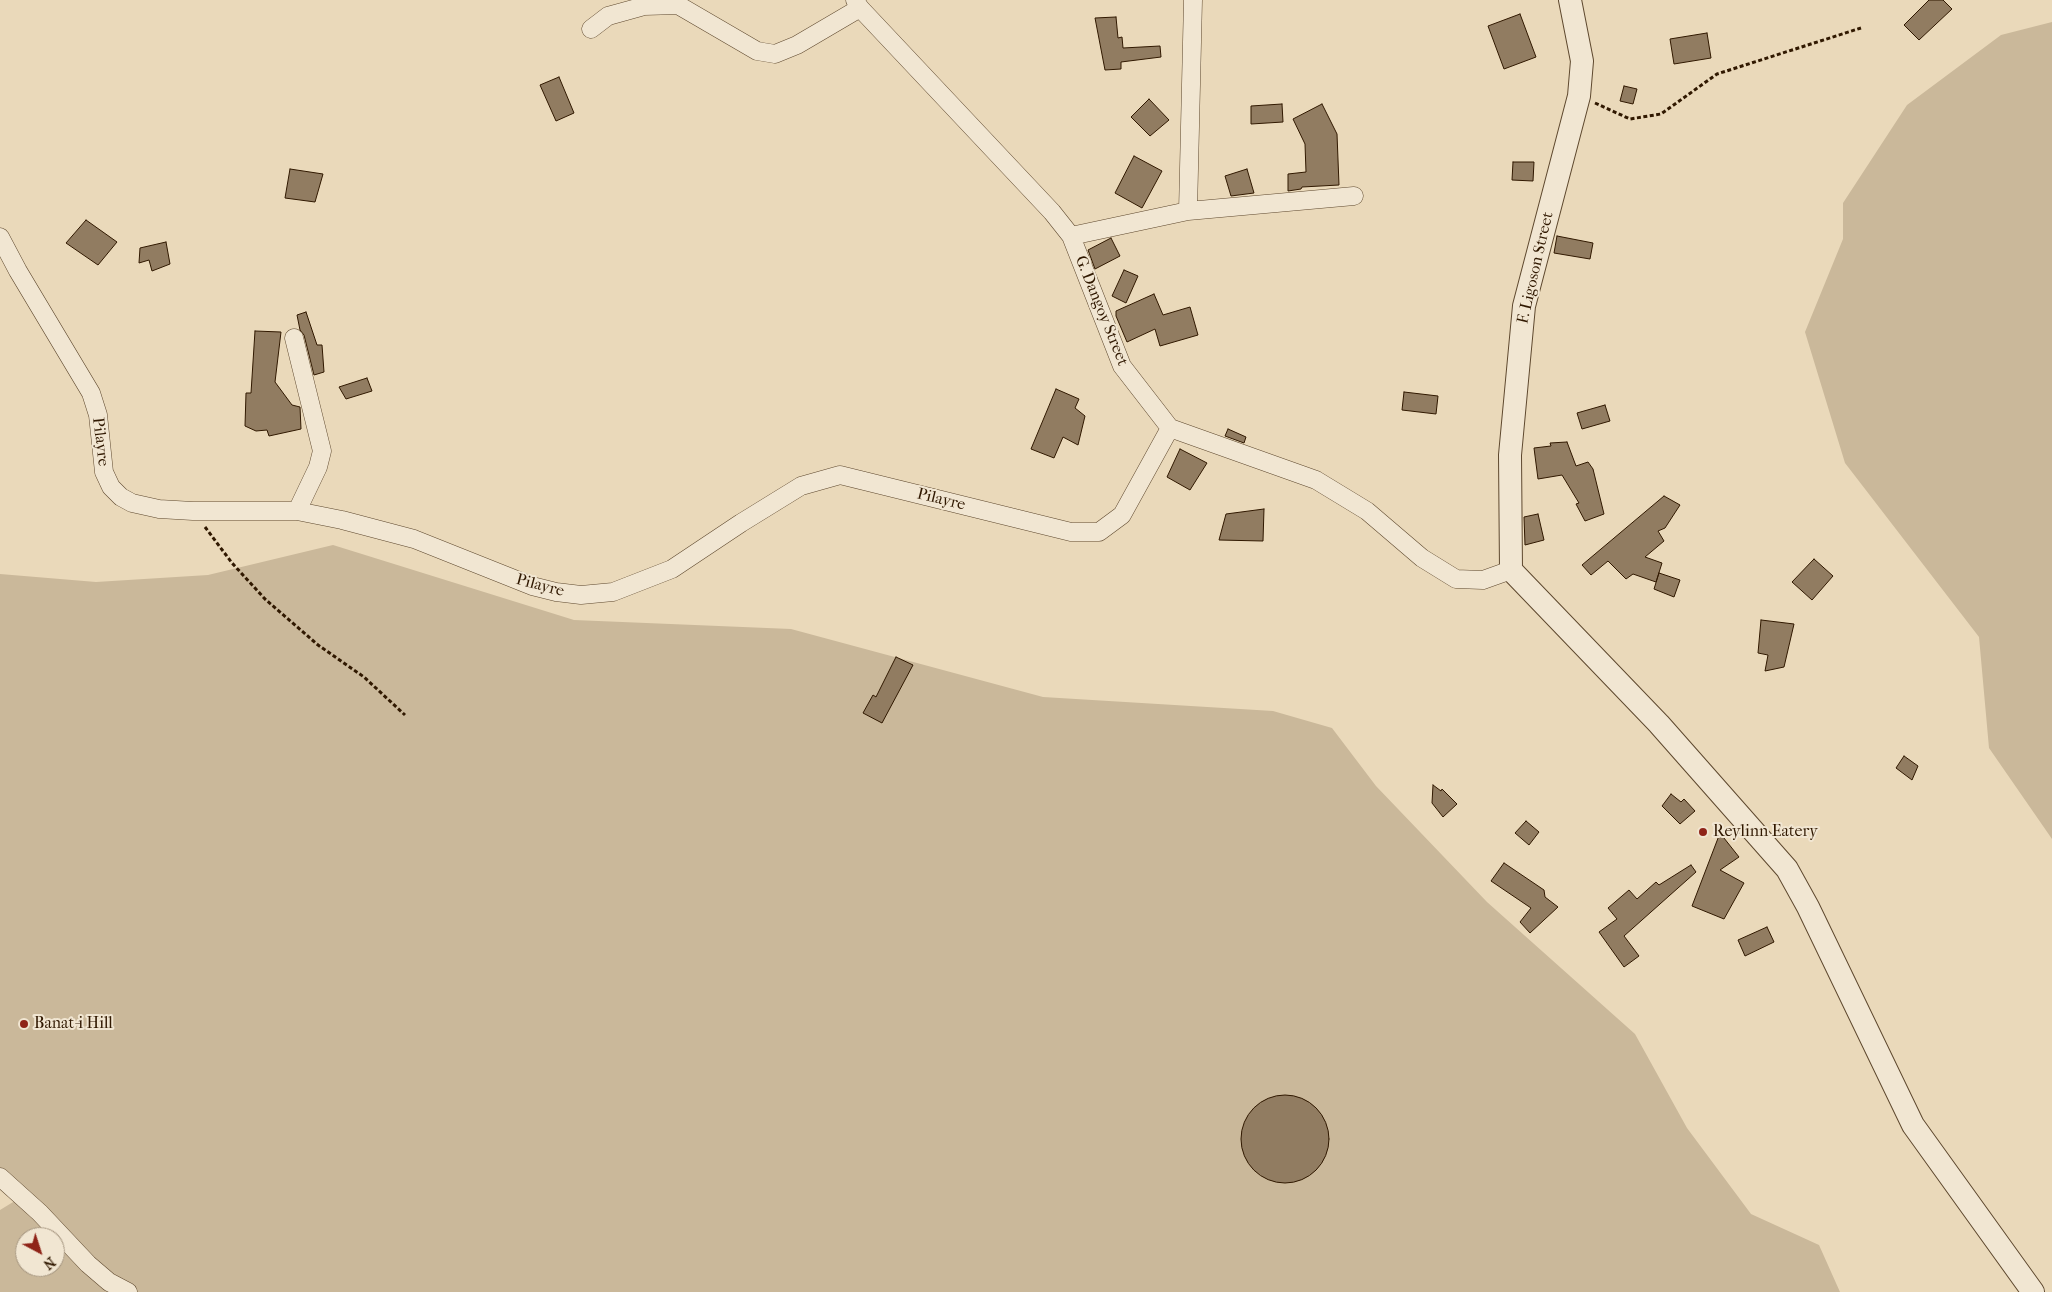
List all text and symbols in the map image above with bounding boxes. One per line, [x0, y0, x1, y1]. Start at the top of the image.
street label: F. Ligoson Street [1514, 210, 1558, 326]
street label: G. Dangoy Street [1070, 253, 1132, 369]
street label: Pilayre [87, 416, 113, 468]
street label: Pilayre [915, 485, 967, 515]
street label: Pilayre [514, 570, 566, 602]
place label: Reylinn Eatery [1713, 822, 1818, 842]
marker: Reylinn Eatery [1697, 826, 1709, 838]
place label: Banat-i Hill [34, 1014, 113, 1034]
marker: Banat-i Hill [18, 1018, 30, 1030]
north arrow [15, 1227, 65, 1277]
text: N [40, 1253, 59, 1273]

